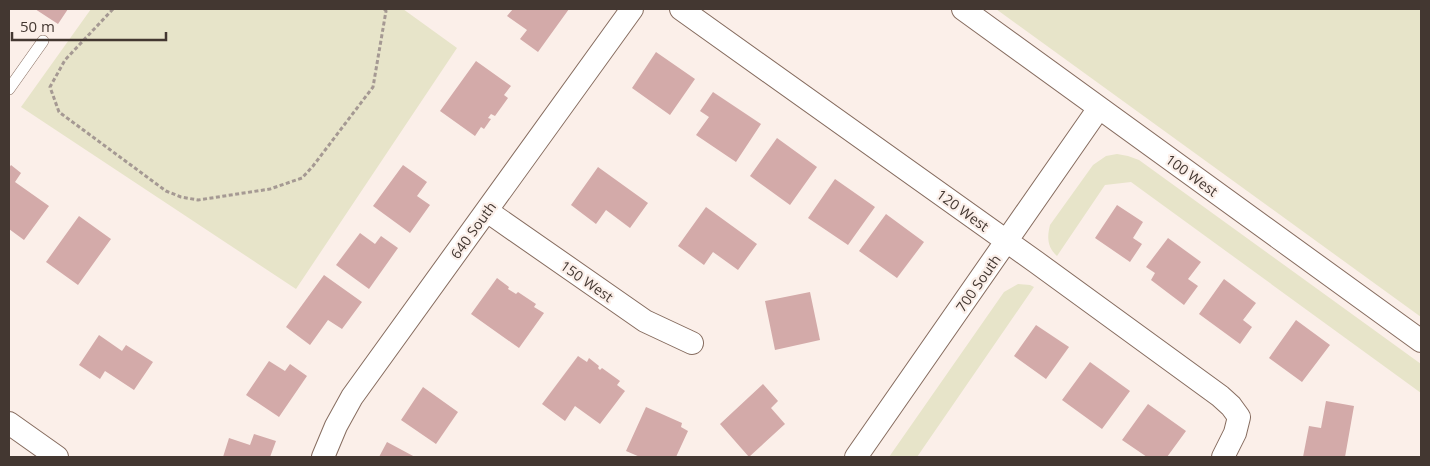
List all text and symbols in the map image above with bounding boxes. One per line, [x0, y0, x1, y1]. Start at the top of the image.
scale bar [12, 10, 166, 42]
text: 50 m [20, 16, 55, 36]
street label: 100 West [1162, 150, 1222, 200]
street label: 120 West [933, 185, 993, 235]
street label: 640 South [446, 198, 500, 262]
street label: 700 South [951, 251, 1005, 315]
street label: 150 West [557, 256, 617, 306]

